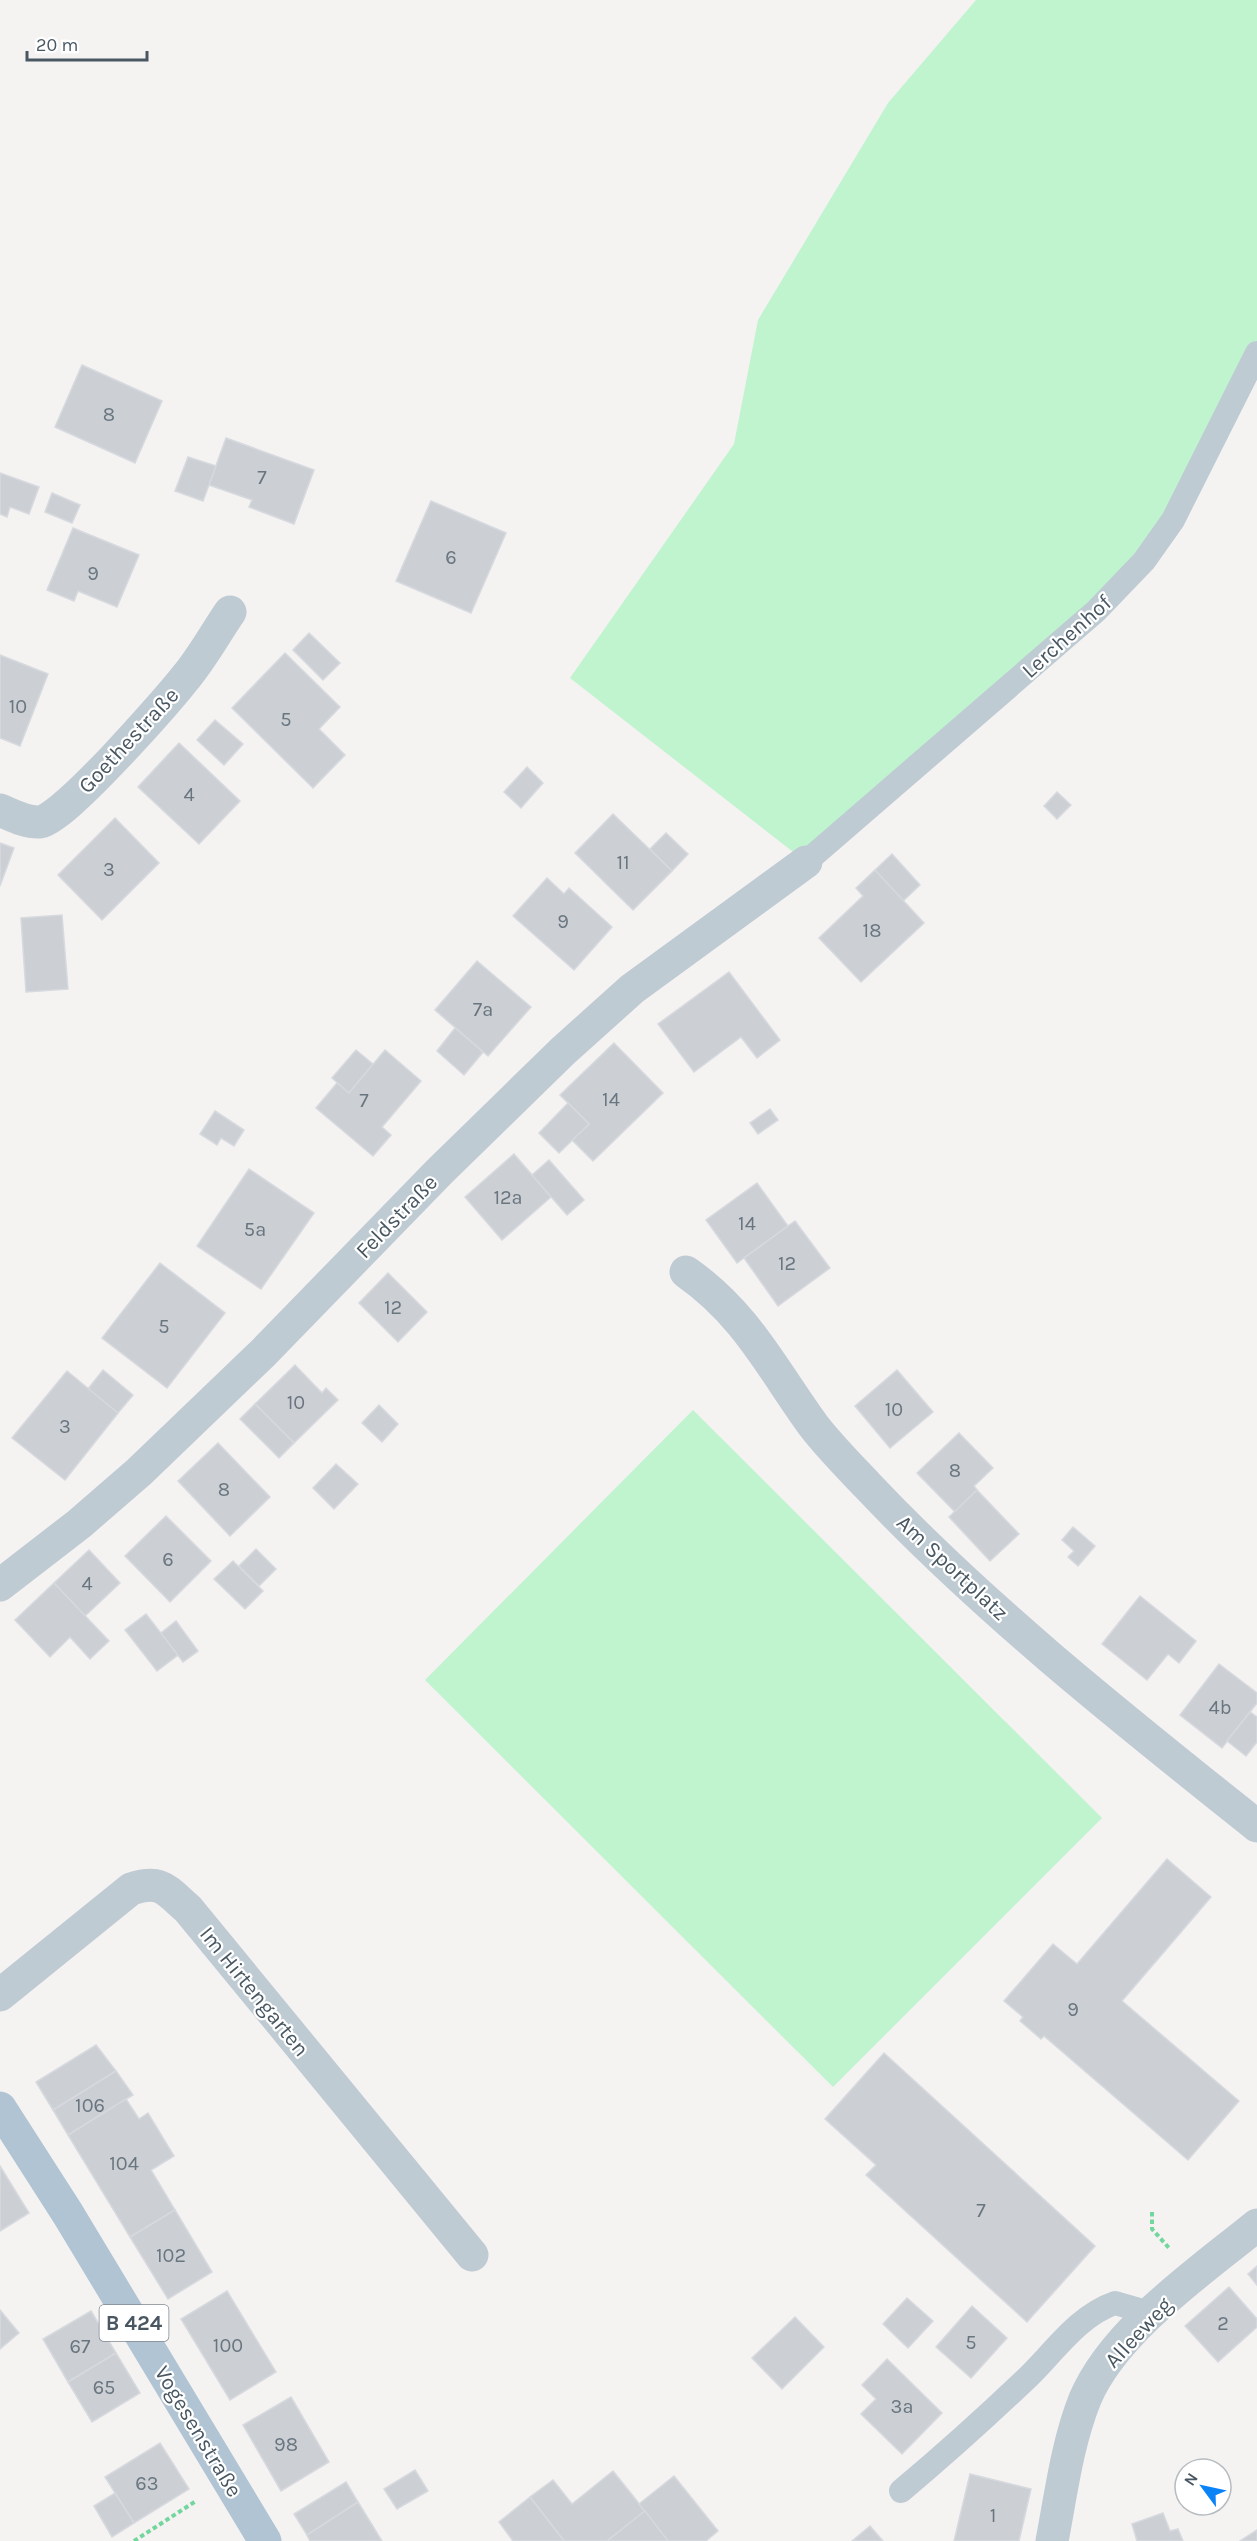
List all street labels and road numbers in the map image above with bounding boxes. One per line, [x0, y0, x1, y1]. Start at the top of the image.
street label: Lerchenhof [1017, 589, 1117, 684]
street label: Goethestraße [73, 682, 184, 799]
street label: Feldstraße [351, 1169, 443, 1264]
street label: Am Sportplatz [891, 1510, 1013, 1626]
street label: Im Hirtengarten [194, 1922, 314, 2062]
street label: Alleeweg [1099, 2292, 1178, 2373]
road number: B 424 [100, 2305, 168, 2341]
street label: Vogesenstraße [149, 2361, 247, 2502]

